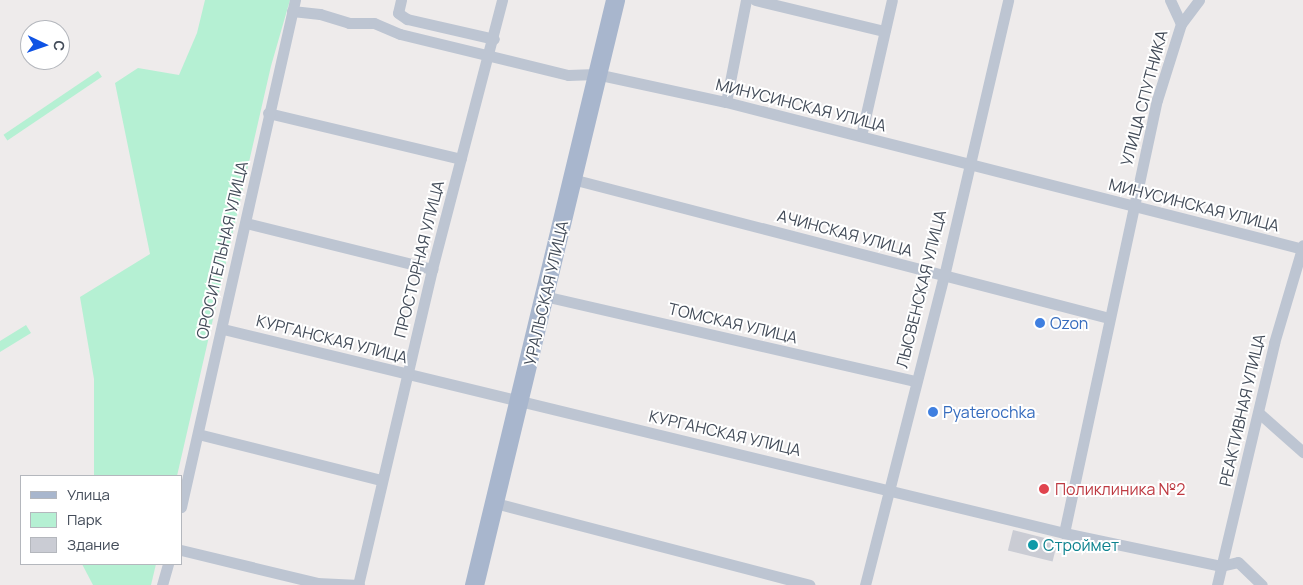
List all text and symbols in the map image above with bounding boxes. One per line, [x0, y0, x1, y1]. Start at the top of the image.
north arrow [20, 20, 70, 70]
street label: УЛИЦА СПУТНИКА [1117, 28, 1171, 168]
text: С [50, 40, 69, 51]
street label: МИНУСИНСКАЯ УЛИЦА [714, 75, 888, 135]
street label: ОРОСИТЕЛЬНАЯ УЛИЦА [192, 159, 252, 341]
street label: МИНУСИНСКАЯ УЛИЦА [1107, 175, 1281, 235]
street label: ПРОСТОРНАЯ УЛИЦА [390, 178, 448, 340]
street label: АЧИНСКАЯ УЛИЦА [775, 206, 915, 260]
street label: ЛЫСВЕНСКАЯ УЛИЦА [892, 208, 950, 370]
street label: УРАЛЬСКАЯ УЛИЦА [520, 219, 572, 367]
street label: ТОМСКАЯ УЛИЦА [667, 299, 799, 347]
street label: КУРГАНСКАЯ УЛИЦА [254, 311, 410, 367]
place label: Ozon [1050, 313, 1088, 333]
marker: Ozon [1034, 317, 1046, 329]
street label: РЕАКТИВНАЯ УЛИЦА [1215, 332, 1269, 488]
place label: Pyaterochka [943, 402, 1035, 422]
street label: КУРГАНСКАЯ УЛИЦА [647, 406, 803, 460]
marker: Pyaterochka [927, 406, 939, 418]
legend [20, 475, 182, 565]
place label: Поликлиника №2 [1055, 479, 1185, 499]
marker: Поликлиника №2 [1037, 482, 1051, 496]
text: Улица [67, 484, 110, 505]
text: Парк [67, 509, 102, 530]
text: Здание [67, 534, 119, 555]
place label: Строймет [1043, 535, 1119, 555]
marker: Строймет [1027, 539, 1039, 551]

